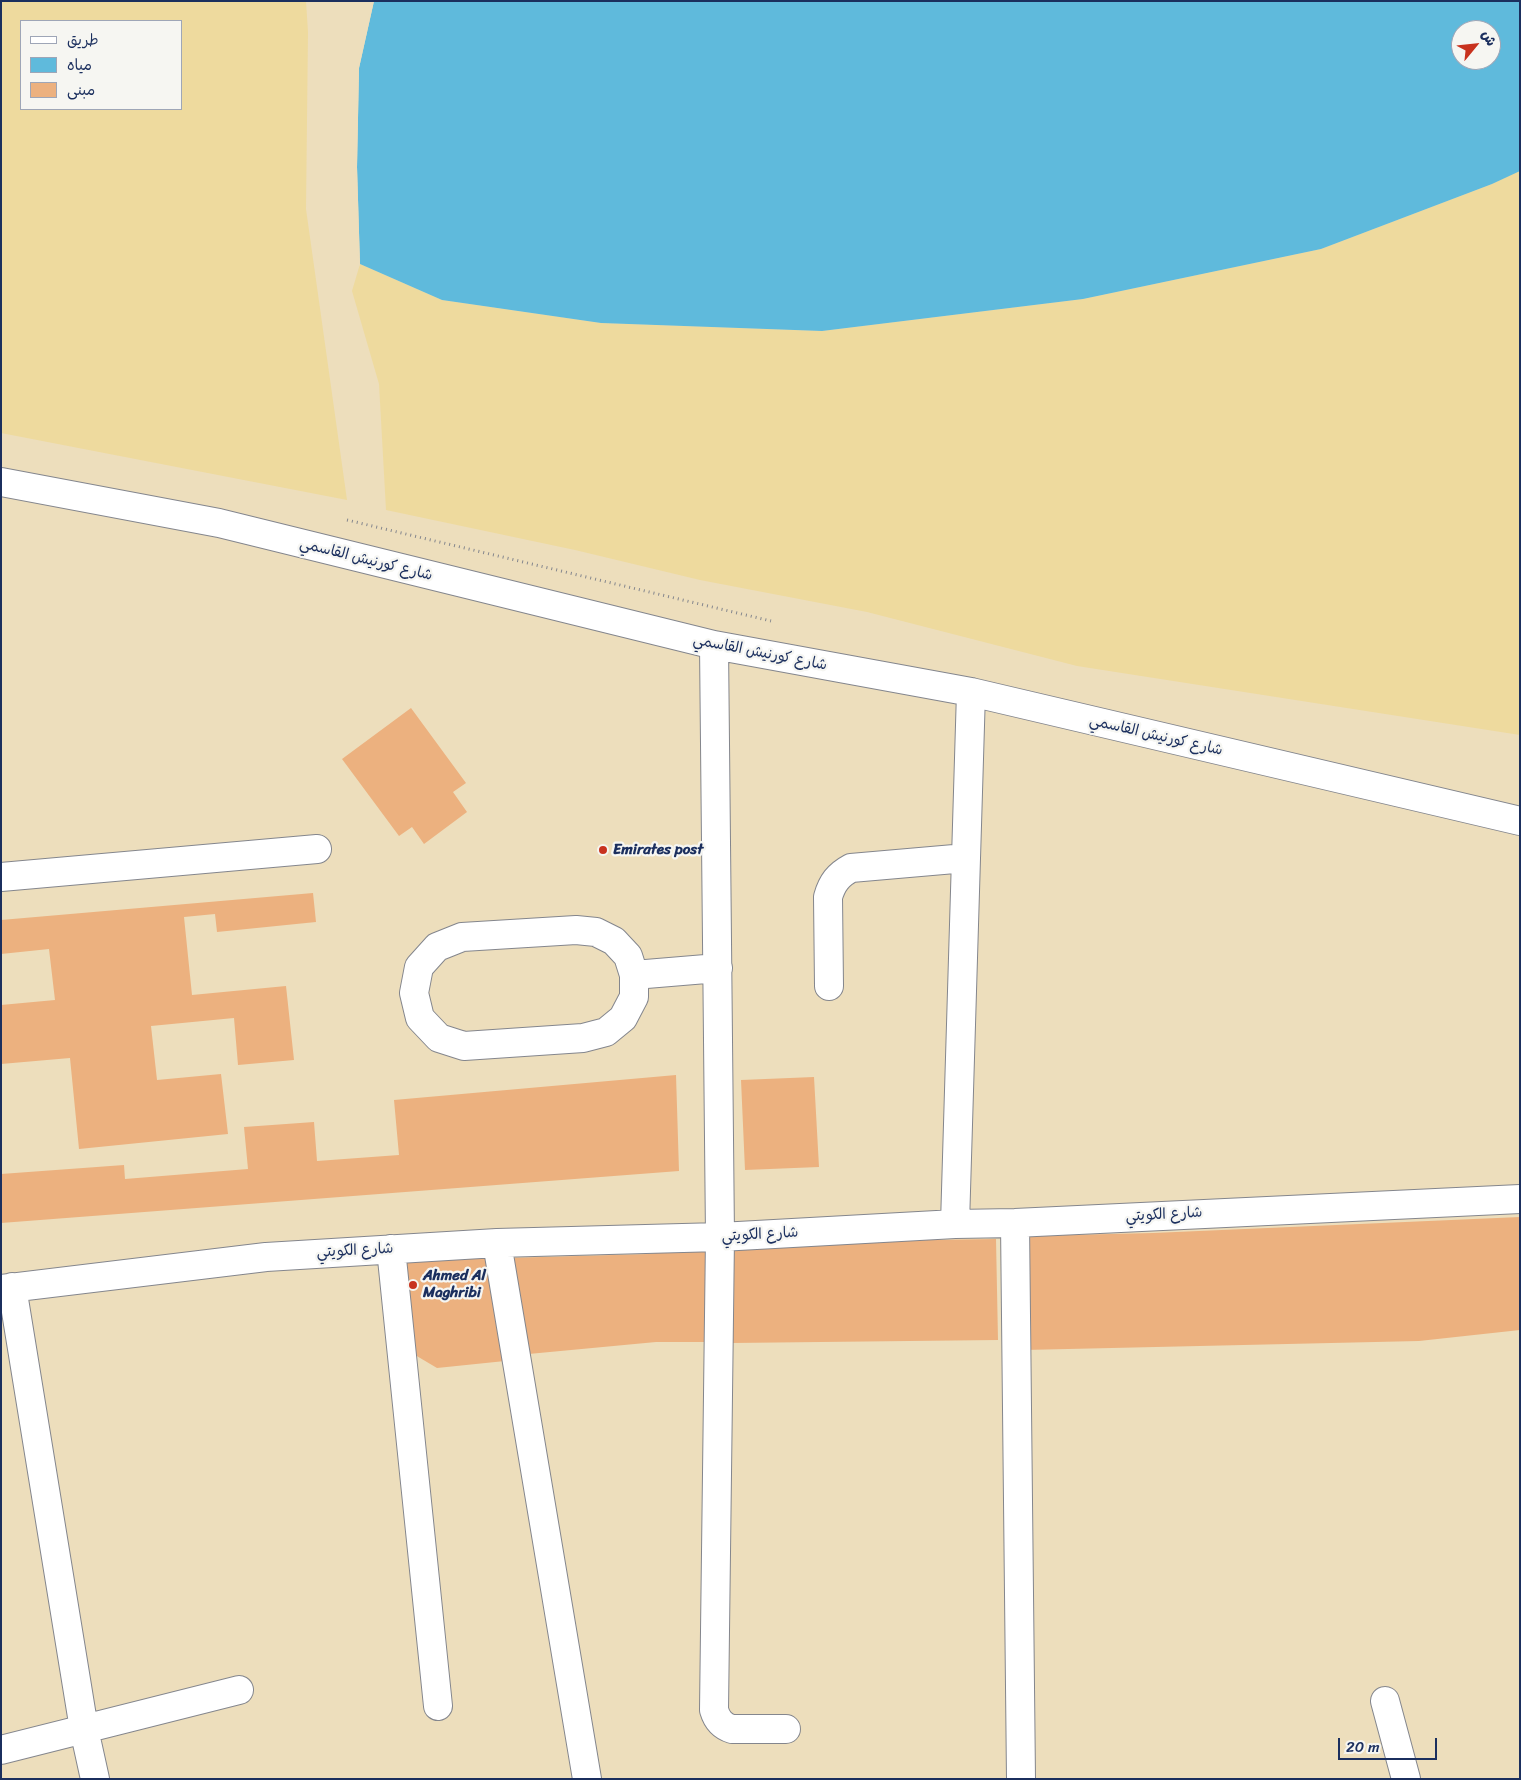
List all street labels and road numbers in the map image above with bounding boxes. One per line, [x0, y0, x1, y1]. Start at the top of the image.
street label: شارع كورنيش القاسمي [298, 535, 434, 585]
street label: شارع كورنيش القاسمي [691, 631, 829, 675]
street label: شارع كورنيش القاسمي [1088, 712, 1224, 760]
street label: شارع الكويتي [1125, 1204, 1203, 1226]
street label: شارع الكويتي [721, 1224, 799, 1246]
street label: شارع الكويتي [316, 1240, 394, 1262]

